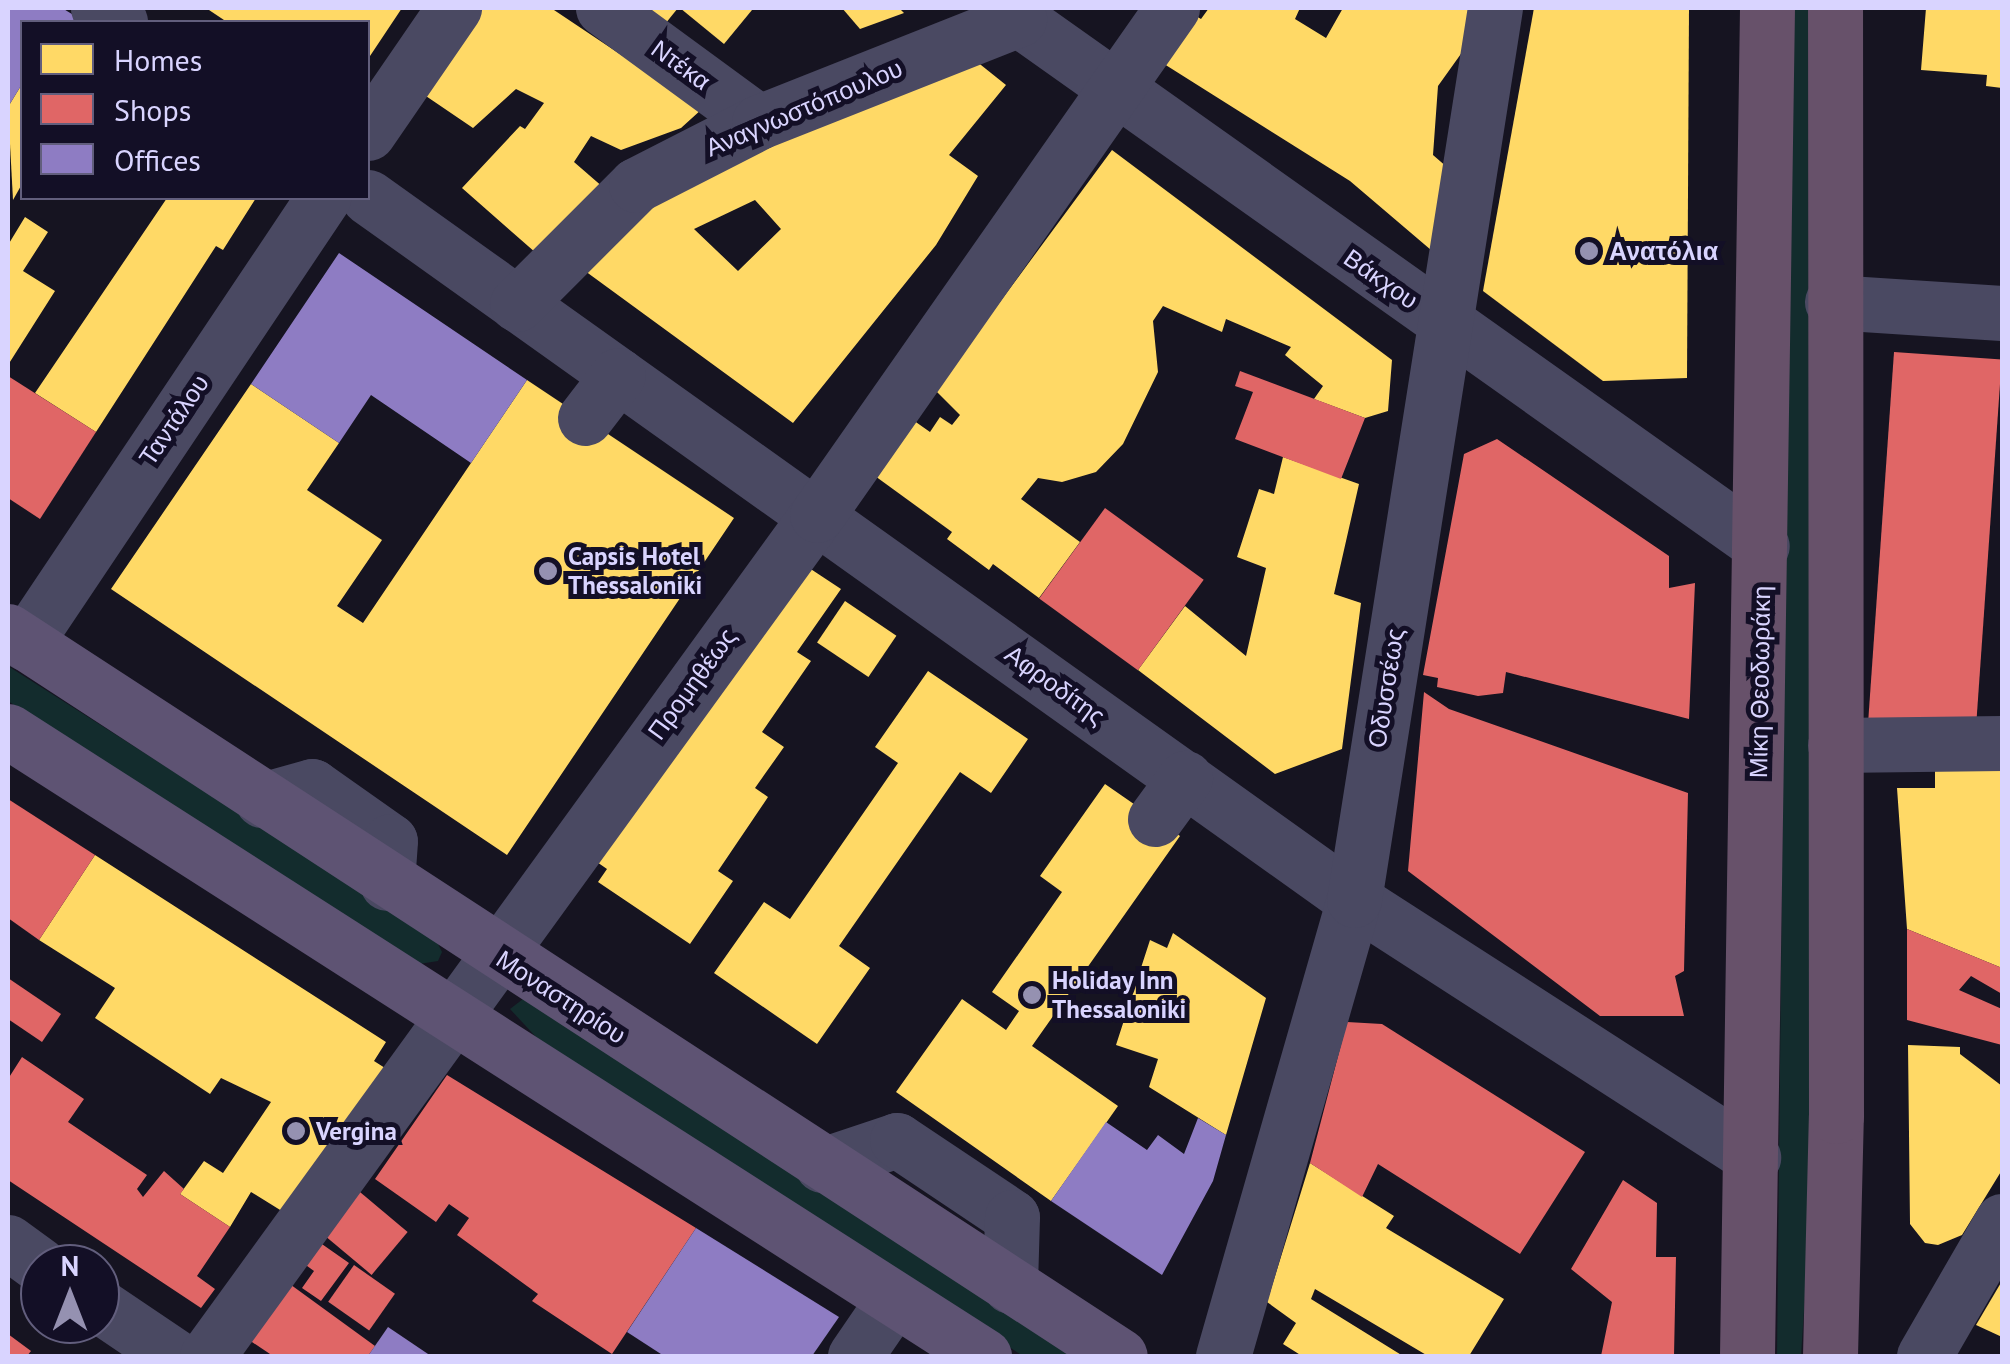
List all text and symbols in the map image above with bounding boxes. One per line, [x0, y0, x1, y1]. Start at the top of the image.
legend [20, 20, 370, 200]
street label: Ντέκα [646, 34, 716, 96]
text: Homes [114, 40, 202, 79]
street label: Αναγνωστόπουλου [701, 53, 907, 163]
text: Shops [114, 90, 191, 129]
text: Offices [114, 140, 201, 179]
place label: Ανατόλια [1609, 236, 1718, 266]
marker: Ανατόλια [1578, 240, 1600, 262]
street label: Βάκχου [1338, 243, 1424, 315]
street label: Ταντάλου [133, 369, 215, 471]
place label: Capsis Hotel Thessaloniki [568, 542, 702, 601]
marker: Capsis Hotel Thessaloniki [537, 560, 559, 582]
street label: Μίκη Θεοδωράκη [1743, 586, 1777, 778]
street label: Προμηθέως [642, 622, 742, 746]
street label: Οδυσσέως [1362, 626, 1410, 750]
street label: Αφροδίτης [999, 639, 1111, 731]
street label: Μοναστηρίου [491, 944, 631, 1050]
place label: Holiday Inn Thessaloniki [1052, 966, 1186, 1025]
marker: Holiday Inn Thessaloniki [1021, 984, 1043, 1006]
place label: Vergina [316, 1116, 397, 1146]
marker: Vergina [285, 1120, 307, 1142]
north arrow [20, 1244, 120, 1344]
text: N [61, 1247, 79, 1284]

